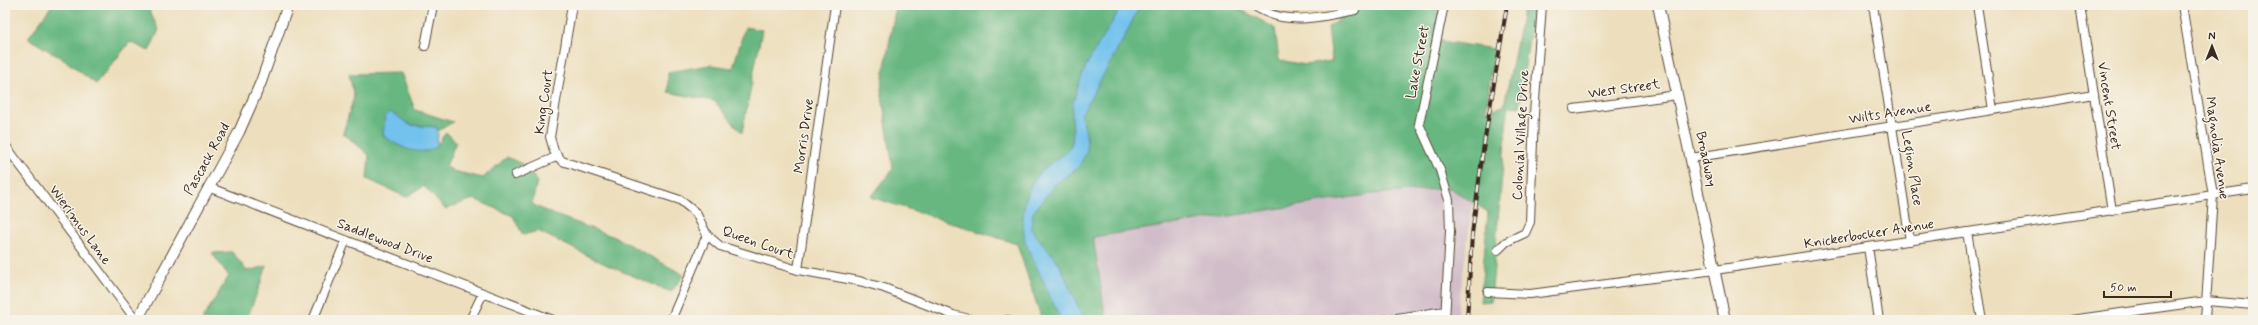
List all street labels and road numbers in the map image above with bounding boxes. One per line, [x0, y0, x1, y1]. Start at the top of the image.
street label: Lake Street [1402, 23, 1434, 100]
street label: Vincent Street [2093, 61, 2125, 152]
street label: King Court [531, 68, 558, 136]
street label: Colonial Village Drive [1509, 69, 1535, 201]
street label: West Street [1587, 75, 1662, 103]
street label: Magnolia Avenue [2199, 95, 2233, 201]
street label: Morris Drive [790, 97, 818, 175]
street label: Wilts Avenue [1847, 98, 1933, 128]
street label: Pascack Road [180, 120, 234, 198]
street label: Legion Place [1895, 129, 1927, 207]
street label: Broadway [1691, 130, 1721, 188]
street label: Wierimus Lane [45, 181, 115, 269]
street label: Saddlewood Drive [334, 214, 436, 268]
street label: Knickerbocker Avenue [1803, 215, 1935, 253]
street label: Queen Court [720, 222, 797, 264]

